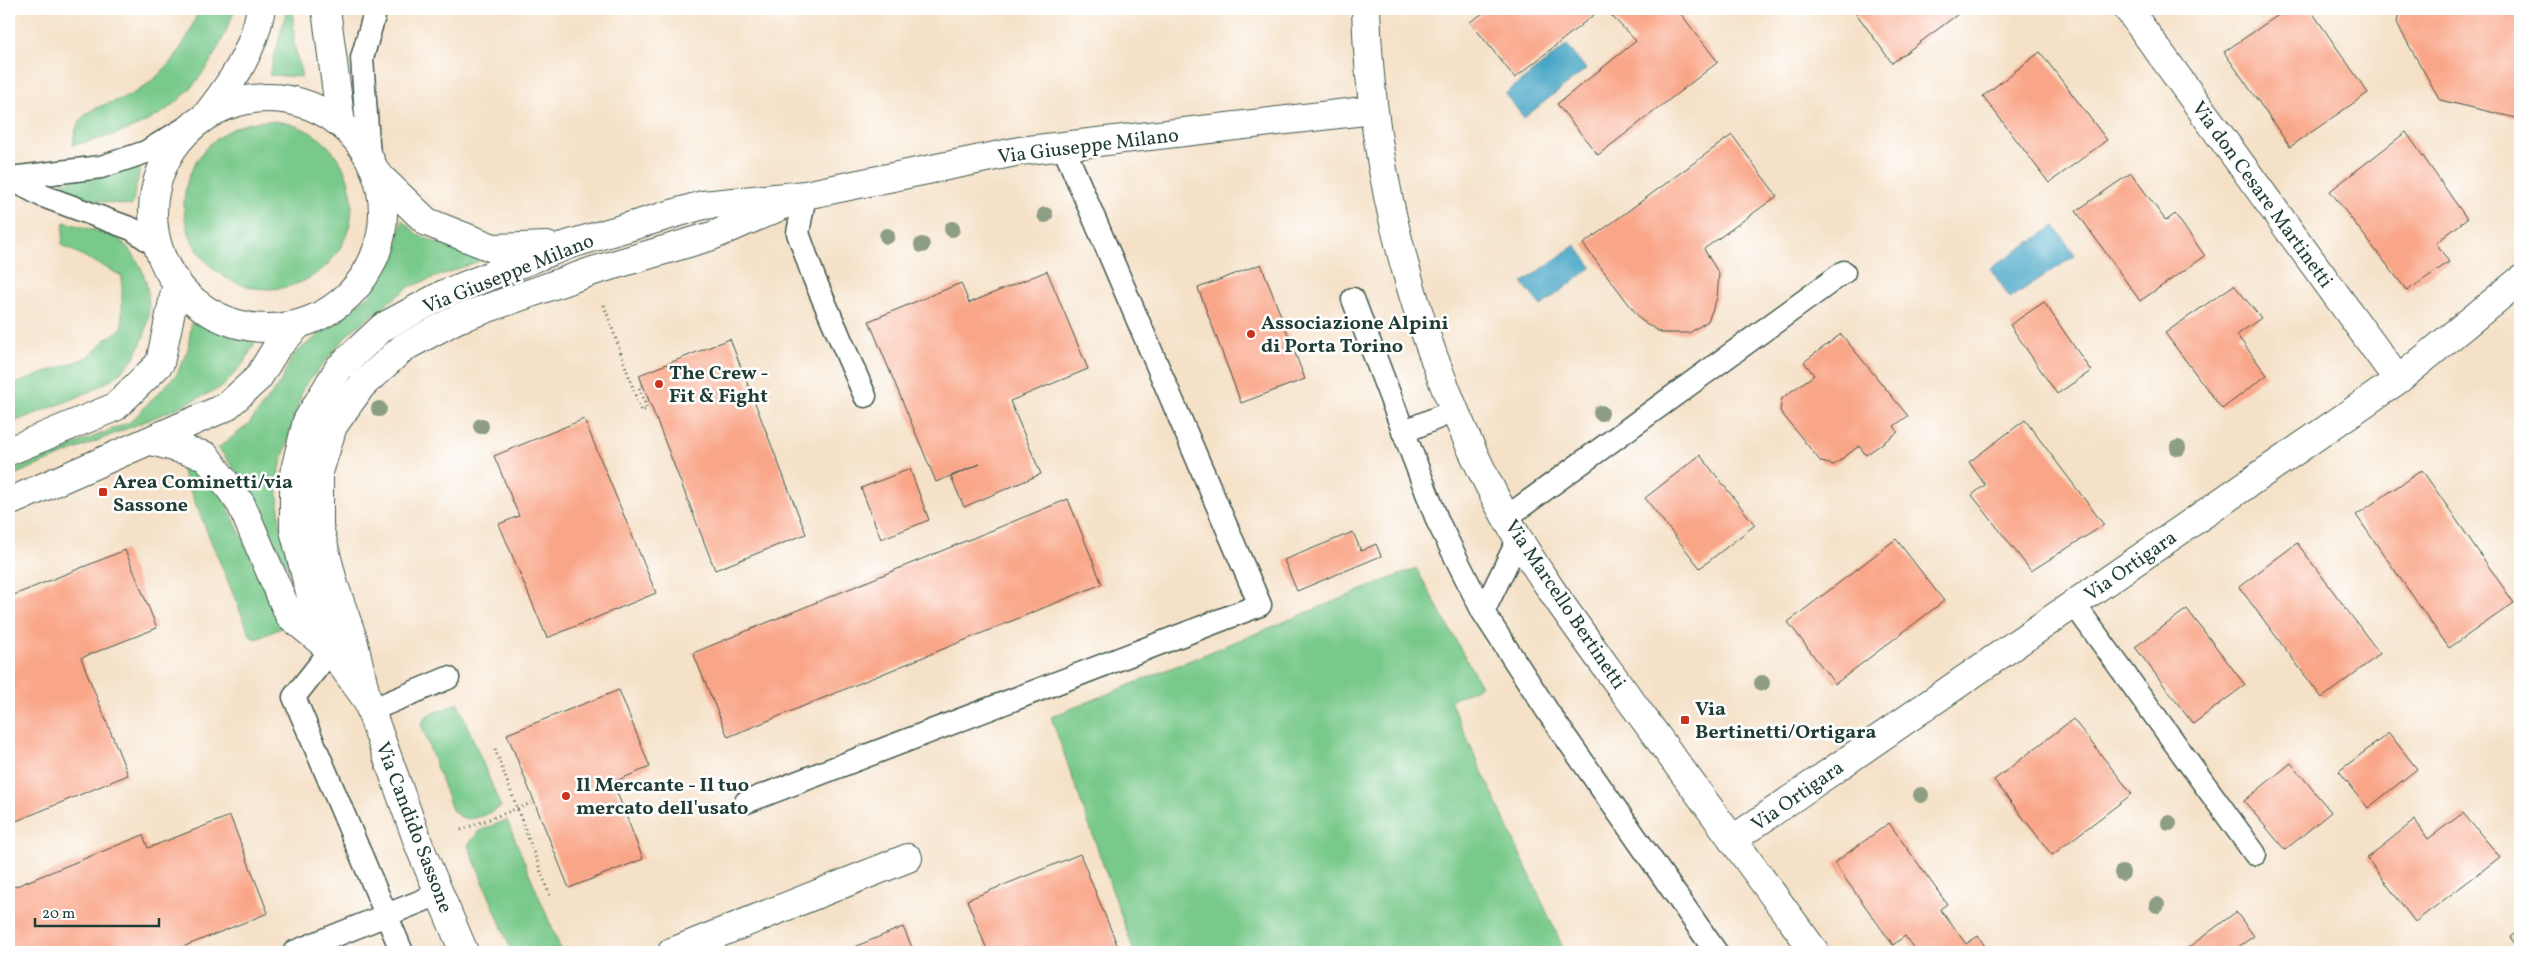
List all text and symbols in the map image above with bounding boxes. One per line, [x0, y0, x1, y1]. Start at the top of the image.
street label: Via don Cesare Martinetti [2184, 96, 2339, 294]
street label: Via Giuseppe Milano [996, 122, 1180, 172]
street label: Via Giuseppe Milano [419, 228, 598, 322]
place label: Associazione Alpini di Porta Torino [1261, 310, 1449, 361]
marker: Associazione Alpini di Porta Torino [1245, 328, 1257, 340]
place label: The Crew - Fit & Fight [669, 360, 769, 411]
marker: The Crew - Fit & Fight [653, 378, 665, 390]
place label: Area Cominetti/via Sassone [113, 469, 293, 520]
marker: Area Cominetti/via Sassone [97, 486, 109, 498]
street label: Via Marcello Bertinetti [1497, 515, 1632, 696]
street label: Via Ortigara [2079, 524, 2183, 609]
place label: Via Bertinetti/Ortigara [1695, 696, 1877, 747]
marker: Via Bertinetti/Ortigara [1679, 714, 1691, 726]
street label: Via Candido Sassone [368, 738, 459, 917]
street label: Via Ortigara [1746, 754, 1850, 839]
place label: Il Mercante - Il tuo mercato dell'usato [576, 772, 749, 823]
marker: Il Mercante - Il tuo mercato dell'usato [560, 790, 572, 802]
scale bar [35, 896, 159, 928]
text: 20 m [42, 904, 75, 925]

